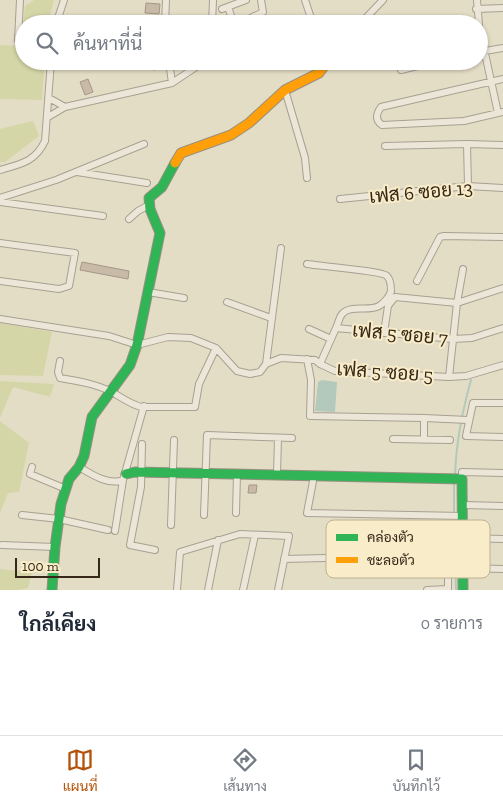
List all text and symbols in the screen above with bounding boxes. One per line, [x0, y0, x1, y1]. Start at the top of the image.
search box [15, 15, 488, 70]
icon: search [33, 29, 61, 57]
text: ค้นหาที่นี่ [73, 32, 142, 55]
street label: เฟส 6 ซอย 13 [368, 176, 474, 208]
street label: เฟส 5 ซอย 7 [351, 318, 449, 350]
street label: เฟส 5 ซอย 5 [336, 357, 434, 387]
legend [326, 520, 490, 578]
text: คล่องตัว [367, 529, 414, 546]
text: ชะลอตัว [367, 552, 415, 569]
scale bar [15, 555, 100, 578]
text: 100 m [22, 558, 59, 575]
text: ใกล้เคียง [20, 611, 96, 636]
text: 0 รายการ [421, 614, 483, 633]
tab: แผนที่ [63, 746, 98, 795]
tab: เส้นทาง [223, 746, 267, 795]
tab: บันทึกไว้ [392, 746, 440, 795]

